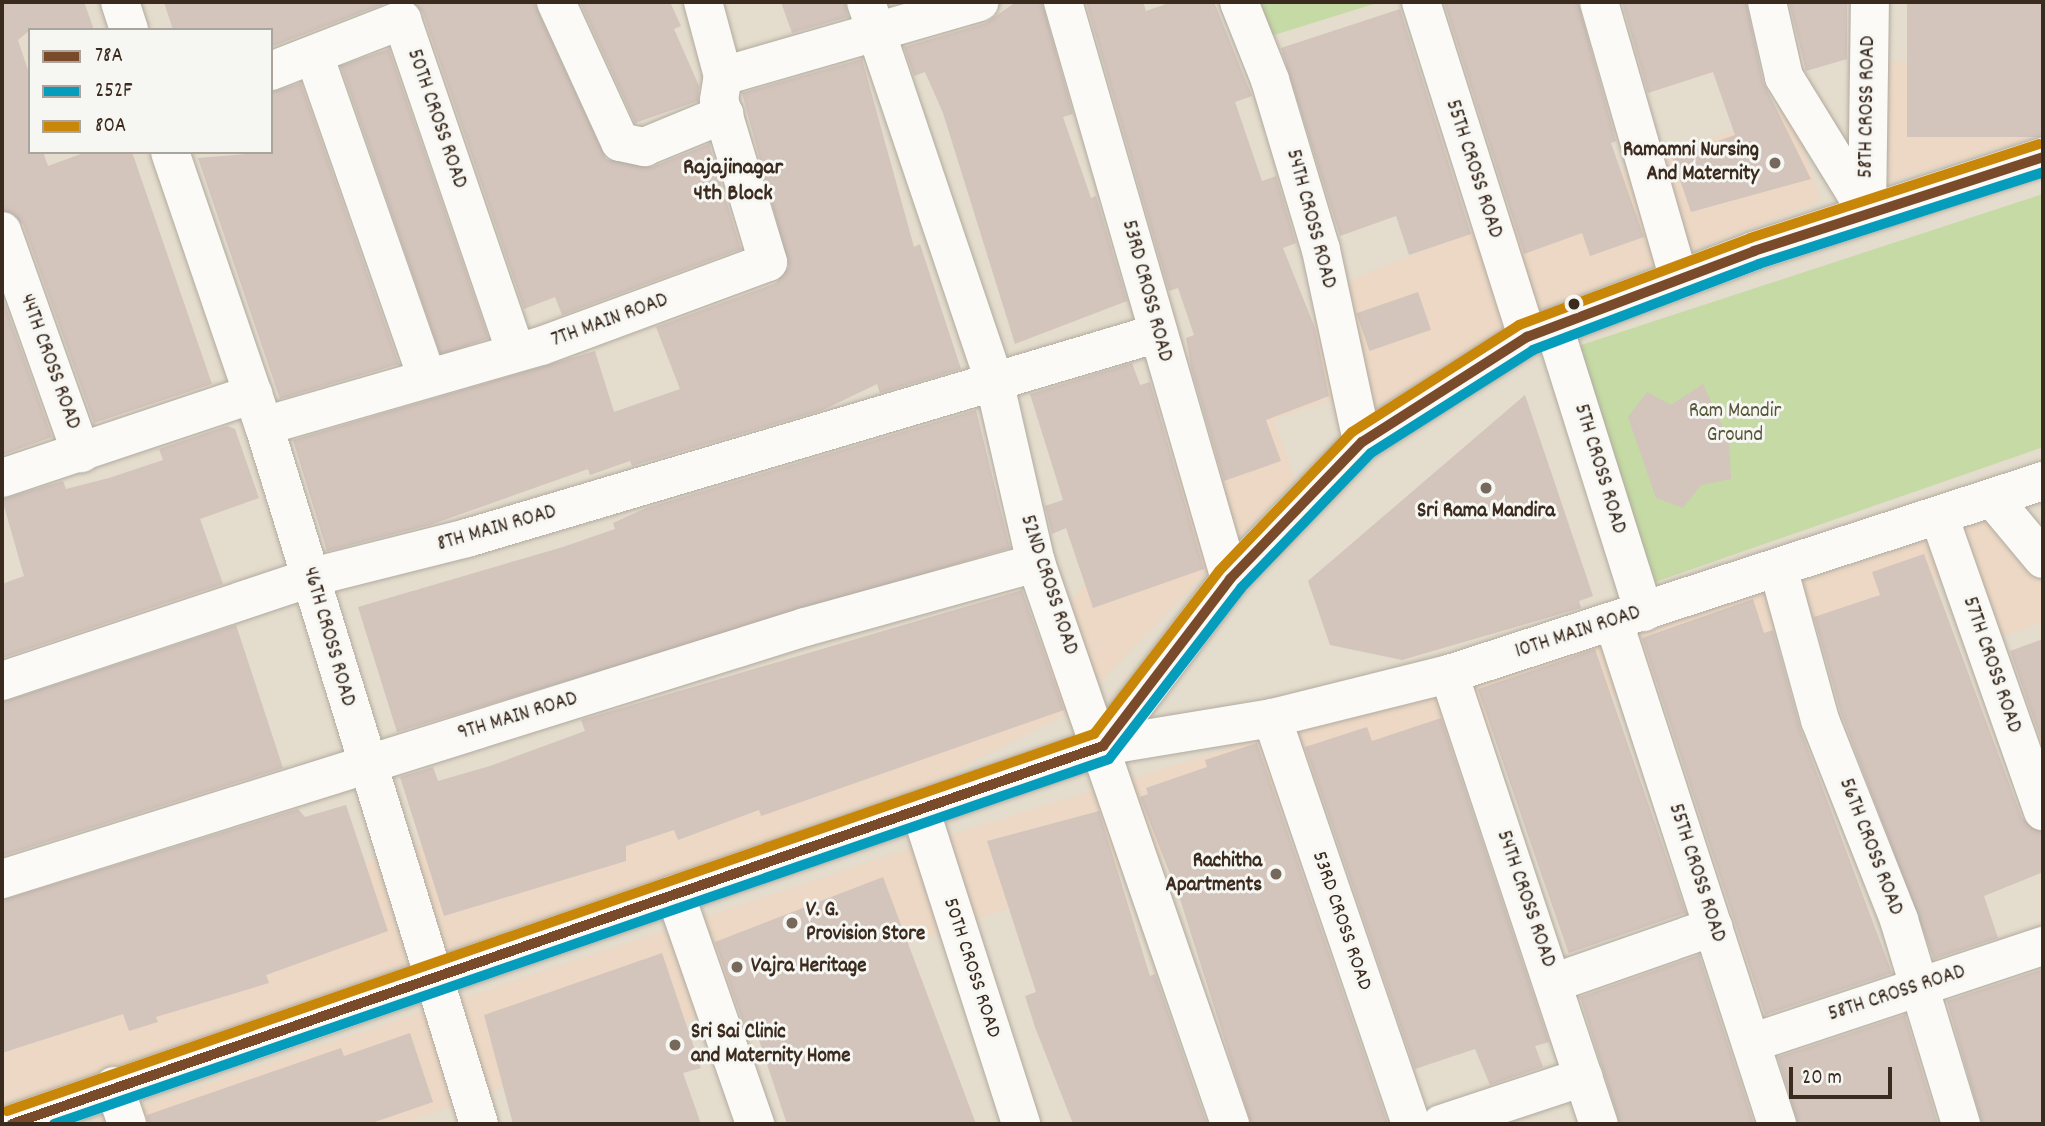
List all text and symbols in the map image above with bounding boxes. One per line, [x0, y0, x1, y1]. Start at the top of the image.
legend [28, 28, 273, 154]
street label: 58TH CROSS ROAD [1854, 35, 1882, 179]
text: 78A [95, 42, 123, 72]
street label: 50TH CROSS ROAD [400, 46, 472, 192]
text: 252F [95, 77, 132, 107]
street label: 55TH CROSS ROAD [1439, 97, 1507, 241]
text: 80A [95, 112, 126, 142]
place label: Ramamni Nursing And Maternity [1623, 138, 1759, 188]
street label: 54TH CROSS ROAD [1279, 147, 1341, 291]
marker: Ramamni Nursing And Maternity [1765, 153, 1785, 173]
district label: Rajajinagar 4th Block [683, 155, 783, 209]
street label: 53RD CROSS ROAD [1115, 217, 1177, 365]
street label: 7TH MAIN ROAD [548, 288, 672, 354]
street label: 44TH CROSS ROAD [13, 291, 85, 433]
unlabelled marker [1567, 297, 1581, 311]
park label: Ram Mandir Ground [1689, 399, 1781, 449]
street label: 5TH CROSS ROAD [1567, 401, 1631, 537]
marker: Sri Rama Mandira [1478, 480, 1494, 496]
place label: Sri Rama Mandira [1417, 499, 1555, 525]
street label: 8TH MAIN ROAD [435, 500, 559, 558]
street label: 52ND CROSS ROAD [1014, 512, 1082, 658]
street label: 46TH CROSS ROAD [296, 565, 360, 709]
street label: 57TH CROSS ROAD [1956, 594, 2026, 736]
street label: 10TH MAIN ROAD [1512, 601, 1644, 665]
street label: 9TH MAIN ROAD [455, 687, 581, 747]
street label: 56TH CROSS ROAD [1832, 775, 1908, 919]
street label: 55TH CROSS ROAD [1662, 801, 1730, 945]
street label: 54TH CROSS ROAD [1490, 827, 1560, 971]
street label: 53RD CROSS ROAD [1305, 848, 1377, 994]
place label: Rachitha Apartments [1166, 849, 1262, 899]
marker: Rachitha Apartments [1268, 866, 1284, 882]
street label: 50TH CROSS ROAD [937, 895, 1005, 1041]
place label: V. G. Provision Store [806, 898, 925, 948]
marker: V. G. Provision Store [784, 915, 800, 931]
place label: Vajra Heritage [751, 954, 867, 980]
marker: Vajra Heritage [729, 959, 745, 975]
street label: 58TH CROSS ROAD [1825, 960, 1969, 1028]
place label: Sri Sai Clinic and Maternity Home [691, 1020, 851, 1070]
marker: Sri Sai Clinic and Maternity Home [665, 1035, 685, 1055]
scale bar [1793, 1052, 1896, 1096]
text: 20 m [1802, 1064, 1842, 1094]

